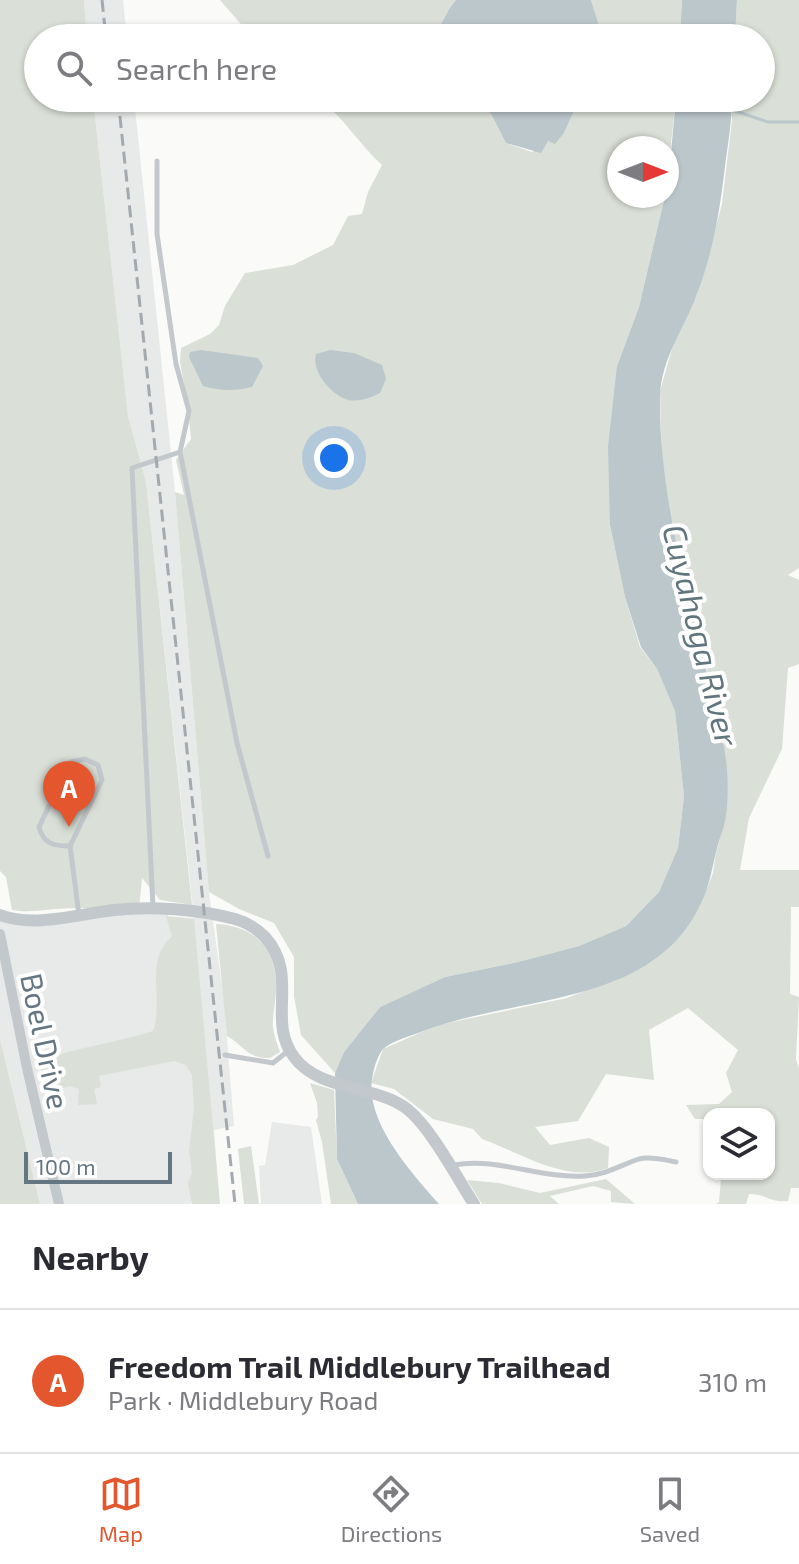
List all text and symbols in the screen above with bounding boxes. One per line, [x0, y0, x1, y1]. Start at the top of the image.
search box [24, 24, 775, 112]
icon: search [52, 46, 96, 90]
text: Search here [116, 50, 277, 86]
north arrow [607, 136, 679, 208]
your location [314, 438, 354, 478]
water label: Cuyahoga River [655, 520, 748, 751]
pin: A [43, 761, 95, 827]
street label: Boel Drive [14, 970, 78, 1112]
map controls [703, 1108, 775, 1180]
button: layers [703, 1108, 775, 1180]
scale bar [24, 1148, 172, 1184]
text: 100 m [36, 1153, 95, 1179]
text: Nearby [32, 1236, 149, 1277]
text: Freedom Trail Middlebury Trailhead [108, 1348, 611, 1384]
text: A [50, 1366, 66, 1397]
text: 310 m [698, 1366, 767, 1397]
text: Park · Middlebury Road [108, 1384, 378, 1415]
tab: Map [99, 1472, 143, 1546]
tab: Directions [341, 1472, 442, 1546]
tab: Saved [640, 1472, 700, 1546]

